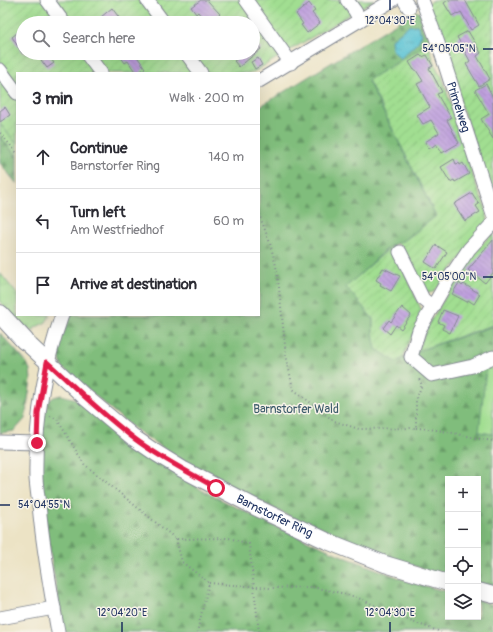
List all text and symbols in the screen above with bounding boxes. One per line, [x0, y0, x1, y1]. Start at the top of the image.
text: 12°04'30"E [365, 15, 415, 27]
search box [16, 16, 260, 60]
icon: search [30, 27, 52, 49]
text: Search here [62, 29, 135, 48]
text: 54°05'05"N [423, 43, 476, 55]
street label: Primelweg [443, 80, 473, 134]
text: 3 min [32, 88, 73, 109]
text: Walk · 200 m [169, 90, 244, 106]
text: Continue [70, 139, 128, 158]
icon: ahead [32, 146, 54, 168]
text: 140 m [208, 149, 244, 165]
text: Barnstorfer Ring [70, 158, 160, 174]
text: Turn left [70, 203, 126, 222]
icon: left [32, 210, 54, 232]
text: 60 m [213, 213, 244, 229]
text: Am Westfriedhof [70, 222, 164, 238]
text: 54°05'00"N [422, 271, 476, 283]
icon: arrive [32, 274, 54, 296]
text: Arrive at destination [70, 275, 197, 294]
park label: Barnstorfer Wald [253, 402, 339, 417]
route end [28, 434, 46, 452]
map controls [445, 476, 481, 620]
button: + [445, 476, 481, 512]
route start [207, 479, 225, 497]
street label: Barnstorfer Ring [234, 492, 315, 541]
text: 54°04'55"N [18, 499, 70, 511]
button: − [445, 512, 481, 548]
button: locate [445, 548, 481, 584]
button: layers [445, 584, 481, 620]
text: 12°04'20"E [97, 607, 147, 619]
text: 12°04'30"E [365, 607, 415, 619]

